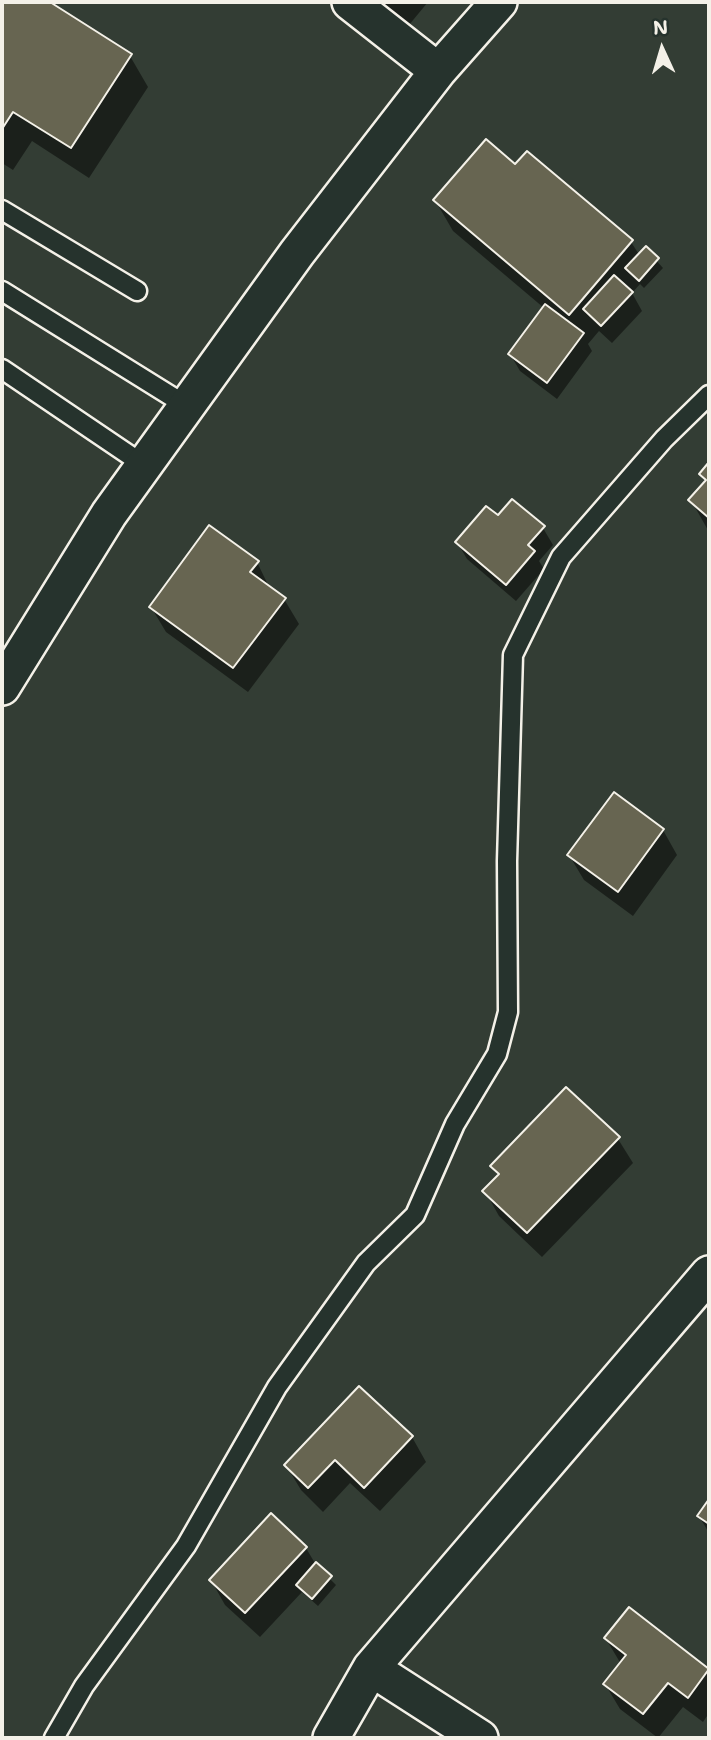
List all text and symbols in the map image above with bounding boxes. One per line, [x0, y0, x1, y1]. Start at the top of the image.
north arrow [627, 14, 697, 84]
text: N [652, 15, 669, 41]

